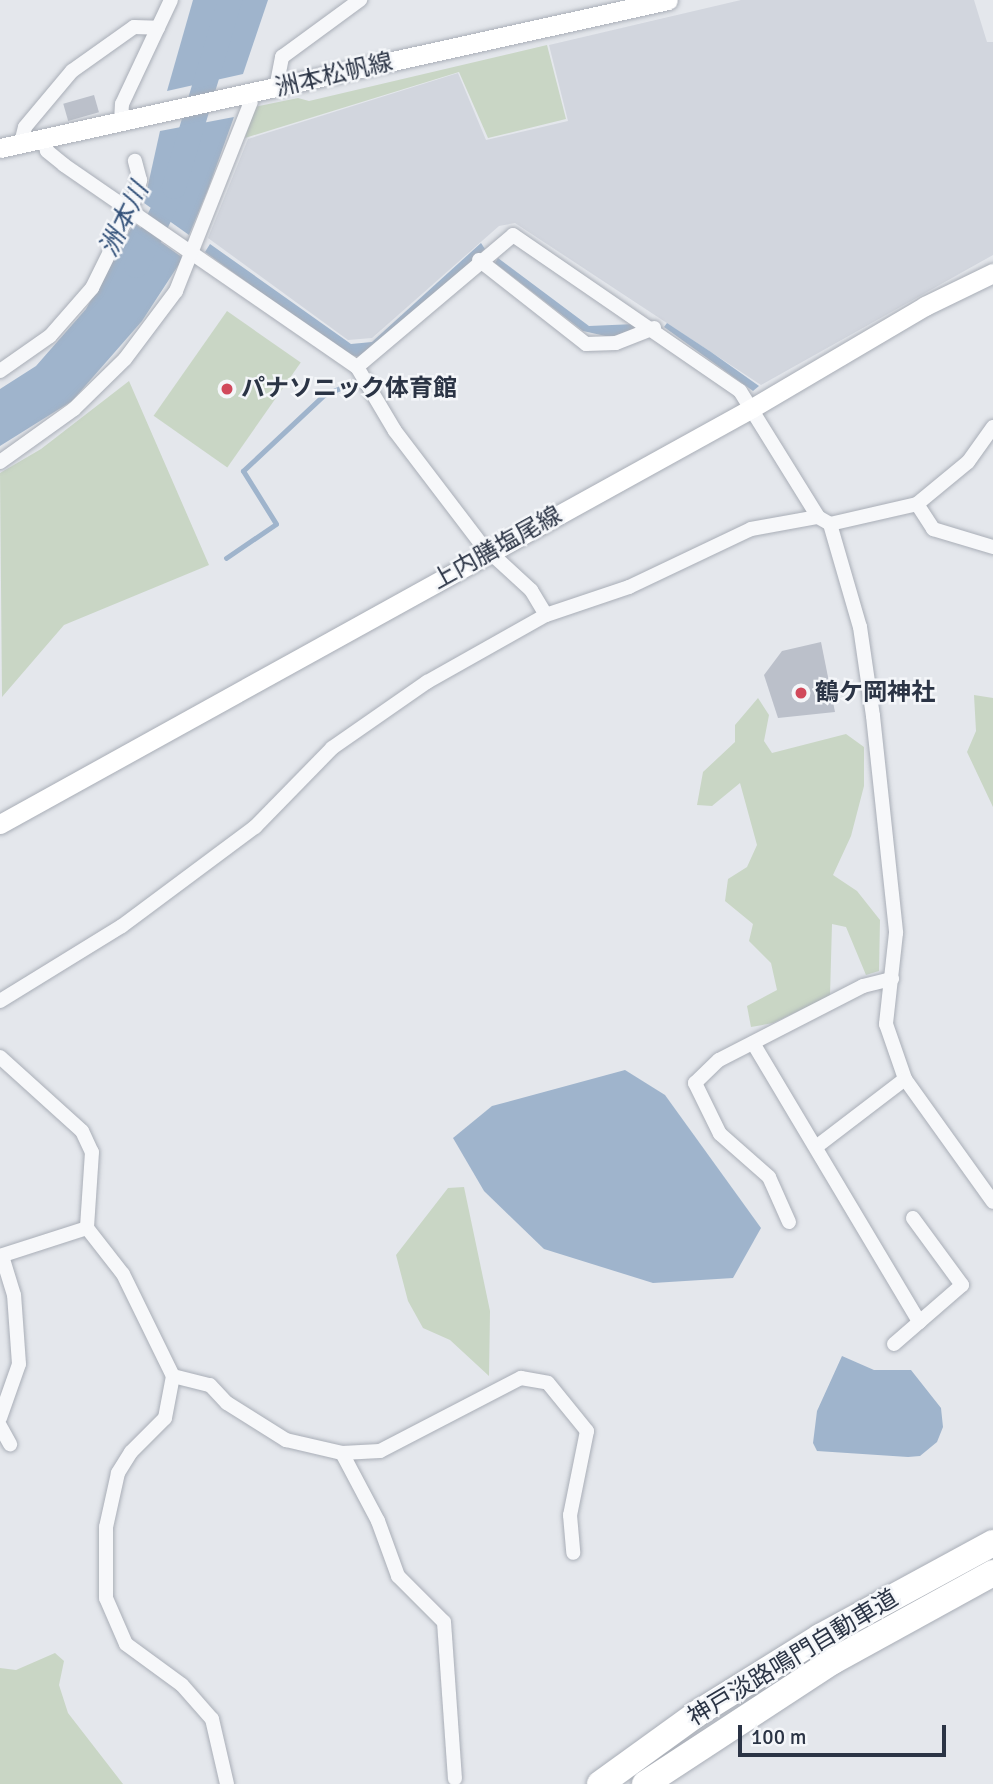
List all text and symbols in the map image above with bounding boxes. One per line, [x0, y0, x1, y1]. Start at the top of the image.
street label: 洲本松帆線 [272, 47, 396, 103]
water label: 洲本川 [94, 178, 156, 262]
place label: パナソニック体育館 [241, 375, 457, 403]
marker: パナソニック体育館 [219, 381, 235, 397]
street label: 上内膳塩尾線 [427, 500, 567, 596]
place label: 鶴ケ岡神社 [815, 679, 935, 707]
marker: 鶴ケ岡神社 [793, 685, 809, 701]
street label: 神戸淡路鳴門自動車道 [683, 1584, 903, 1732]
scale bar [741, 1710, 949, 1754]
text: 100 m [751, 1724, 806, 1750]

